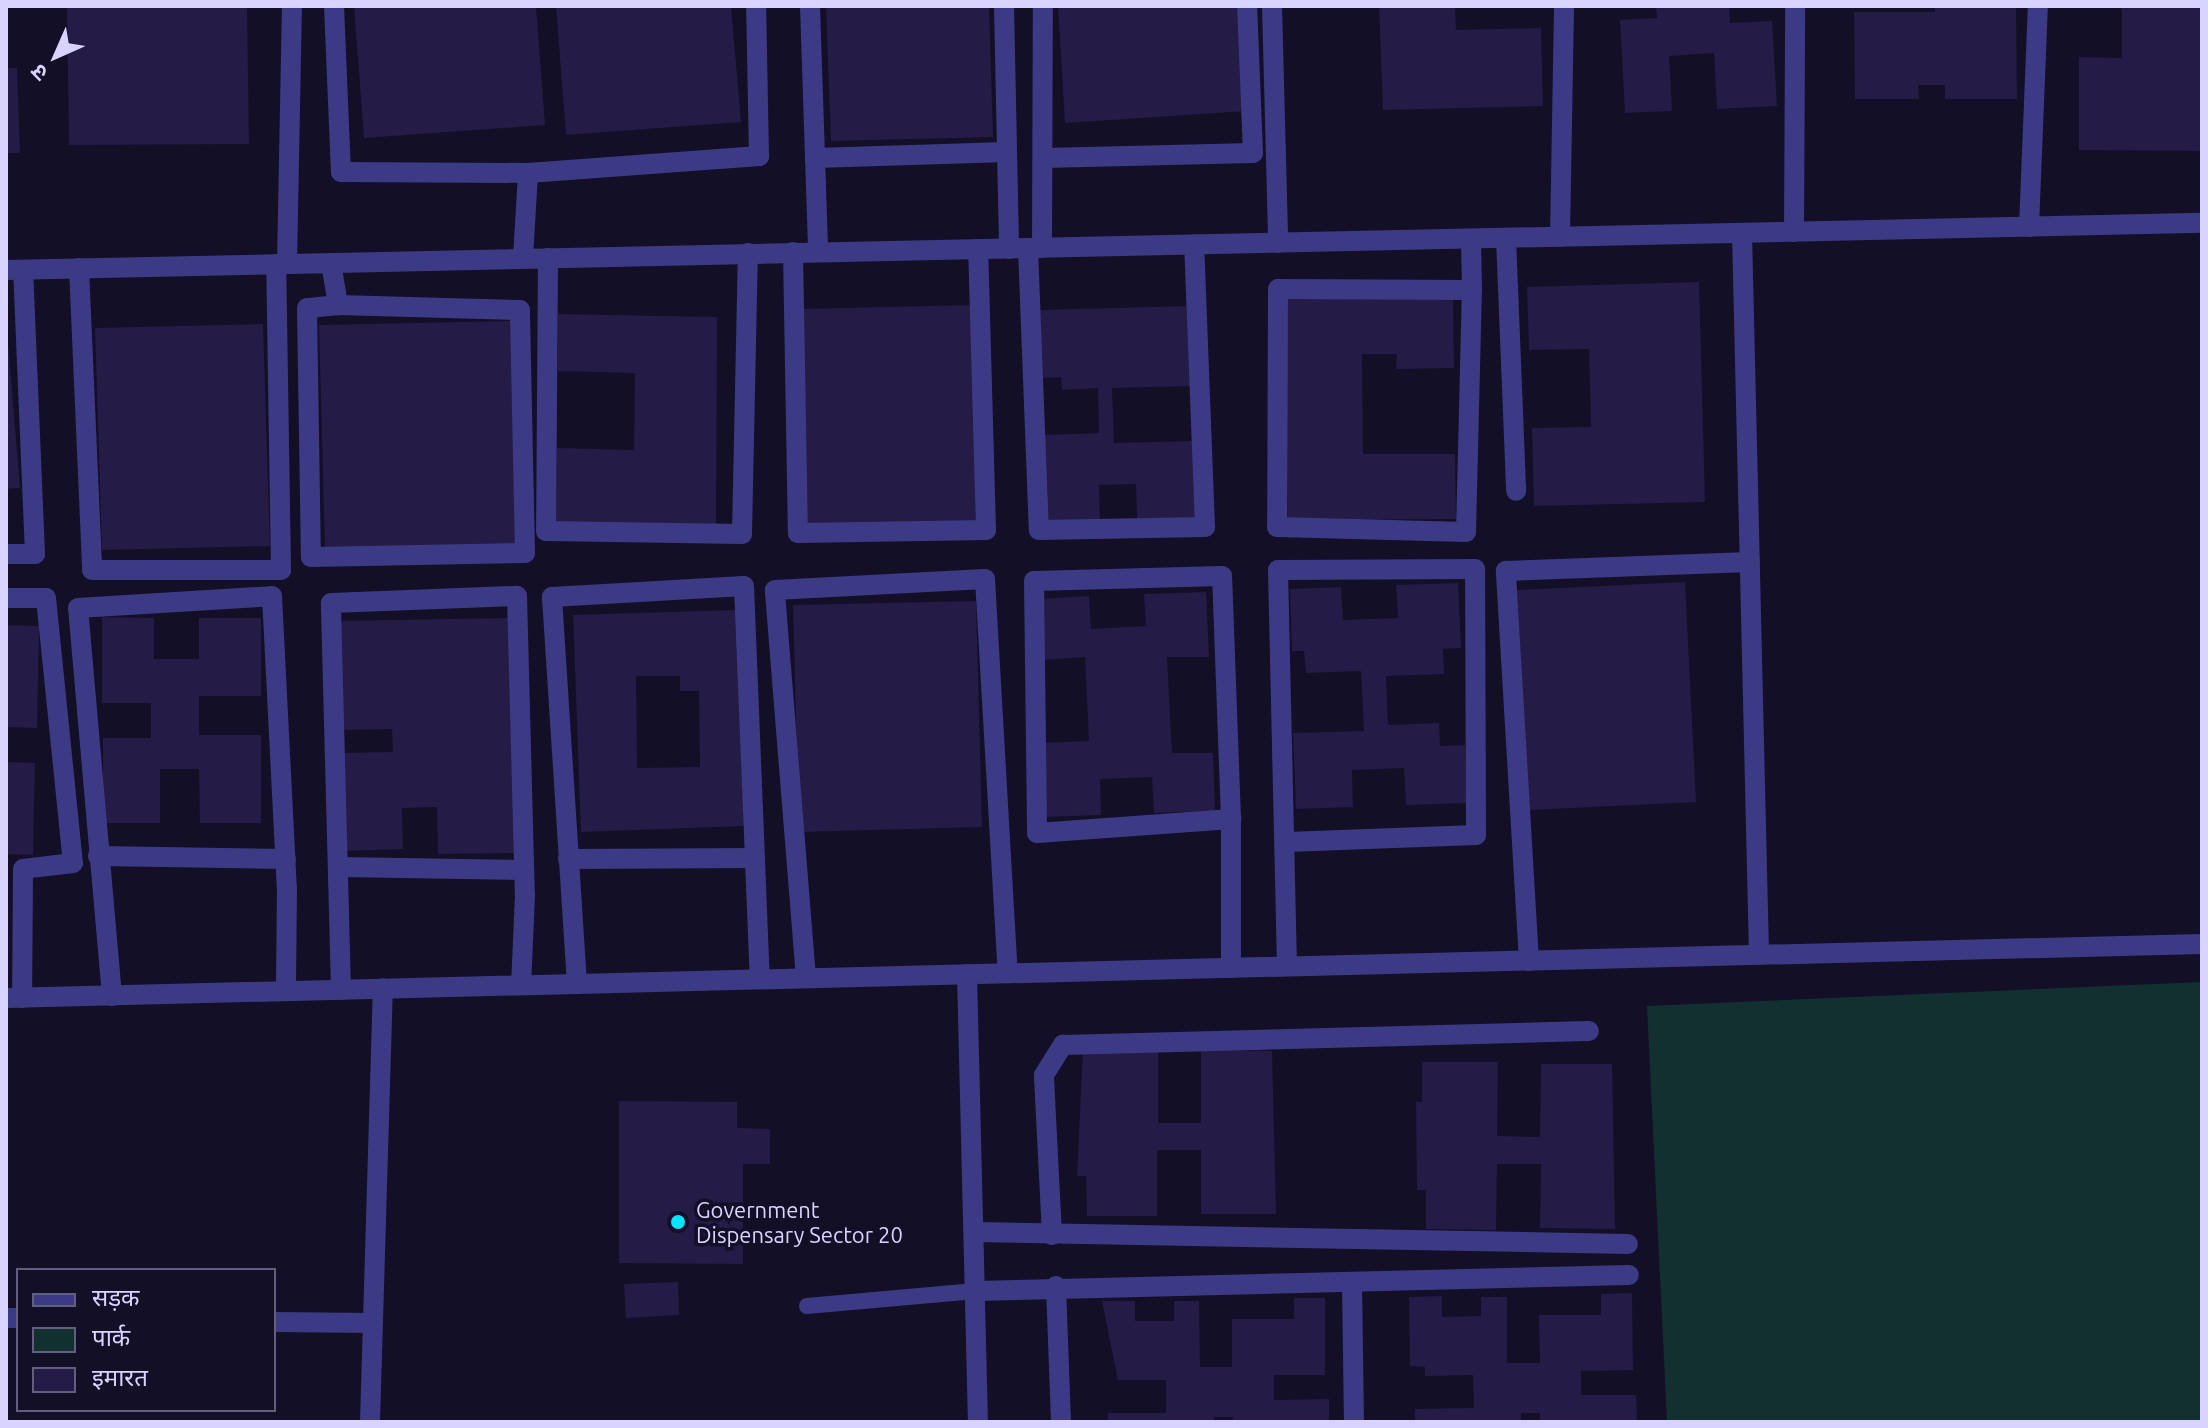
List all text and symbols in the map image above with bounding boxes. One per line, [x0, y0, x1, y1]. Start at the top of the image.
north arrow [16, 16, 96, 96]
text: उ [25, 60, 52, 87]
place label: Government Dispensary Sector 20 [696, 1196, 903, 1248]
marker: Government Dispensary Sector 20 [667, 1211, 689, 1233]
legend [16, 1268, 276, 1412]
text: सड़क [92, 1284, 140, 1311]
text: पार्क [92, 1324, 130, 1351]
text: इमारत [92, 1364, 148, 1391]

